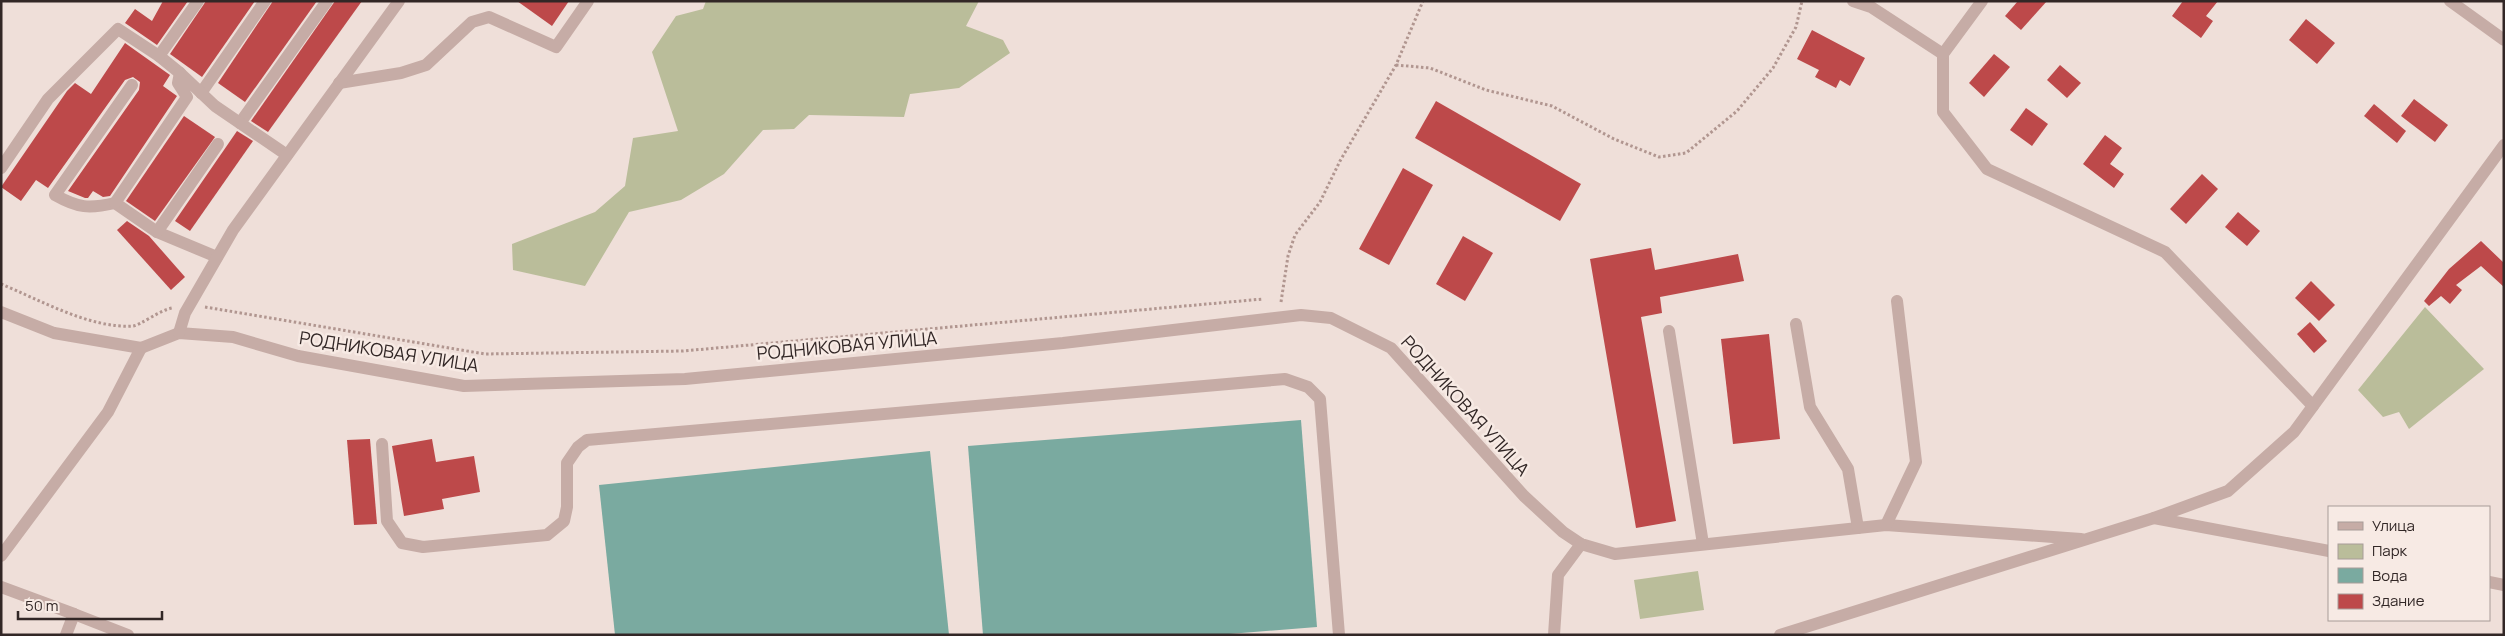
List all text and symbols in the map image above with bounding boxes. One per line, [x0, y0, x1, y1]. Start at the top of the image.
street label: РОДНИКОВАЯ УЛИЦА [298, 325, 481, 377]
street label: РОДНИКОВАЯ УЛИЦА [756, 325, 939, 365]
street label: РОДНИКОВАЯ УЛИЦА [1396, 330, 1536, 481]
legend [2328, 506, 2490, 621]
text: Улица [2372, 515, 2415, 536]
text: Парк [2372, 540, 2408, 561]
text: Вода [2372, 565, 2407, 586]
scale bar [18, 588, 161, 620]
text: Здание [2372, 590, 2425, 611]
text: 50 m [25, 595, 59, 616]

